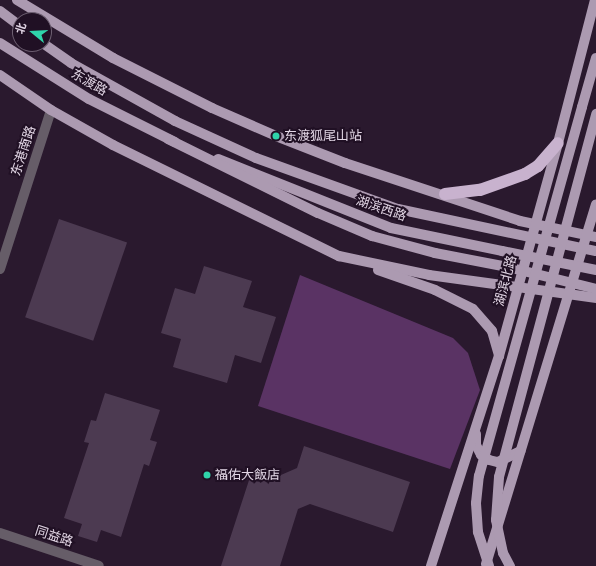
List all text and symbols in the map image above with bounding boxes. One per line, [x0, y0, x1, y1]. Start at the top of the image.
north arrow [12, 12, 52, 52]
text: 北 [13, 21, 29, 36]
street label: 东渡路 [68, 66, 110, 100]
street label: 东港南路 [9, 124, 39, 178]
place label: 东渡狐尾山站 [284, 128, 362, 144]
marker: 东渡狐尾山站 [271, 131, 281, 141]
street label: 湖滨西路 [354, 193, 408, 225]
street label: 湖滨北路 [492, 254, 520, 308]
place label: 福佑大飯店 [215, 467, 280, 483]
marker: 福佑大飯店 [202, 470, 212, 480]
street label: 同益路 [33, 524, 75, 550]

